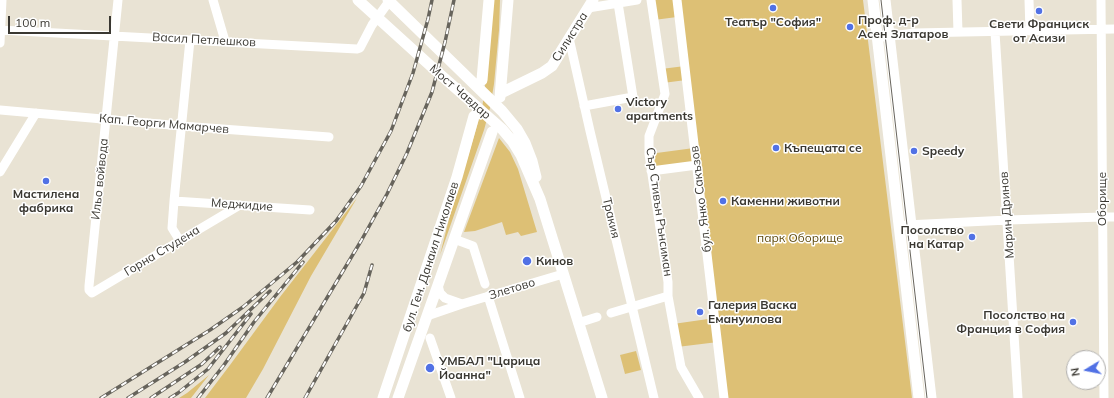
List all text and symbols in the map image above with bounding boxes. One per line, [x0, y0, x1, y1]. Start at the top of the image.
marker: Театър "София" [768, 3, 778, 13]
marker: Свети Франциск от Асизи [1034, 6, 1044, 16]
scale bar [10, 8, 113, 34]
street label: Силистра [549, 10, 591, 64]
place label: Проф. д-р Асен Златаров [858, 13, 949, 41]
text: 100 m [15, 15, 50, 30]
place label: Театър "София" [725, 15, 821, 29]
place label: Свети Франциск от Асизи [989, 17, 1089, 45]
marker: Проф. д-р Асен Златаров [845, 22, 855, 32]
street label: Васил Петлешков [152, 30, 256, 50]
street label: Мост Чавдар [426, 62, 494, 122]
place label: Victory apartments [626, 95, 693, 123]
marker: Victory apartments [613, 104, 623, 114]
street label: Кап. Георги Мамарчев [98, 111, 230, 137]
street label: Ильо войвода [89, 138, 111, 220]
place label: Къпещата се [784, 141, 862, 155]
marker: Къпещата се [771, 143, 781, 153]
place label: Speedy [922, 144, 964, 158]
street label: бул. Янко Сакъзов [687, 145, 715, 253]
marker: Speedy [909, 146, 919, 156]
street label: Сър Стивън Рънсиман [643, 147, 675, 277]
street label: Марин Дринов [997, 171, 1017, 259]
street label: Оборище [1095, 172, 1109, 226]
marker: Мастилена фабрика [41, 176, 51, 186]
street label: бул. Ген. Данаил Николаев [400, 180, 462, 334]
place label: Мастилена фабрика [13, 187, 79, 215]
place label: Каменни животни [731, 194, 840, 208]
street label: Меджидие [210, 196, 274, 214]
street label: Тракия [599, 196, 623, 240]
marker: Каменни животни [718, 196, 728, 206]
street label: Горна Студена [122, 223, 202, 279]
place label: Посолство на Катар [901, 223, 964, 251]
park label: парк Оборище [757, 231, 843, 245]
marker: Посолство на Катар [967, 232, 977, 242]
place label: Кинов [536, 254, 573, 268]
marker: Кинов [521, 255, 533, 267]
street label: Злетово [487, 275, 537, 303]
place label: Галерия Васка Емануилова [708, 298, 797, 326]
marker: Галерия Васка Емануилова [695, 307, 705, 317]
place label: Посолство на Франция в София [956, 308, 1065, 336]
marker: Посолство на Франция в София [1068, 317, 1078, 327]
north arrow [1066, 350, 1106, 390]
place label: УМБАЛ "Царица Йоанна" [439, 354, 540, 382]
marker: УМБАЛ "Царица Йоанна" [424, 362, 436, 374]
text: N [1068, 367, 1083, 377]

